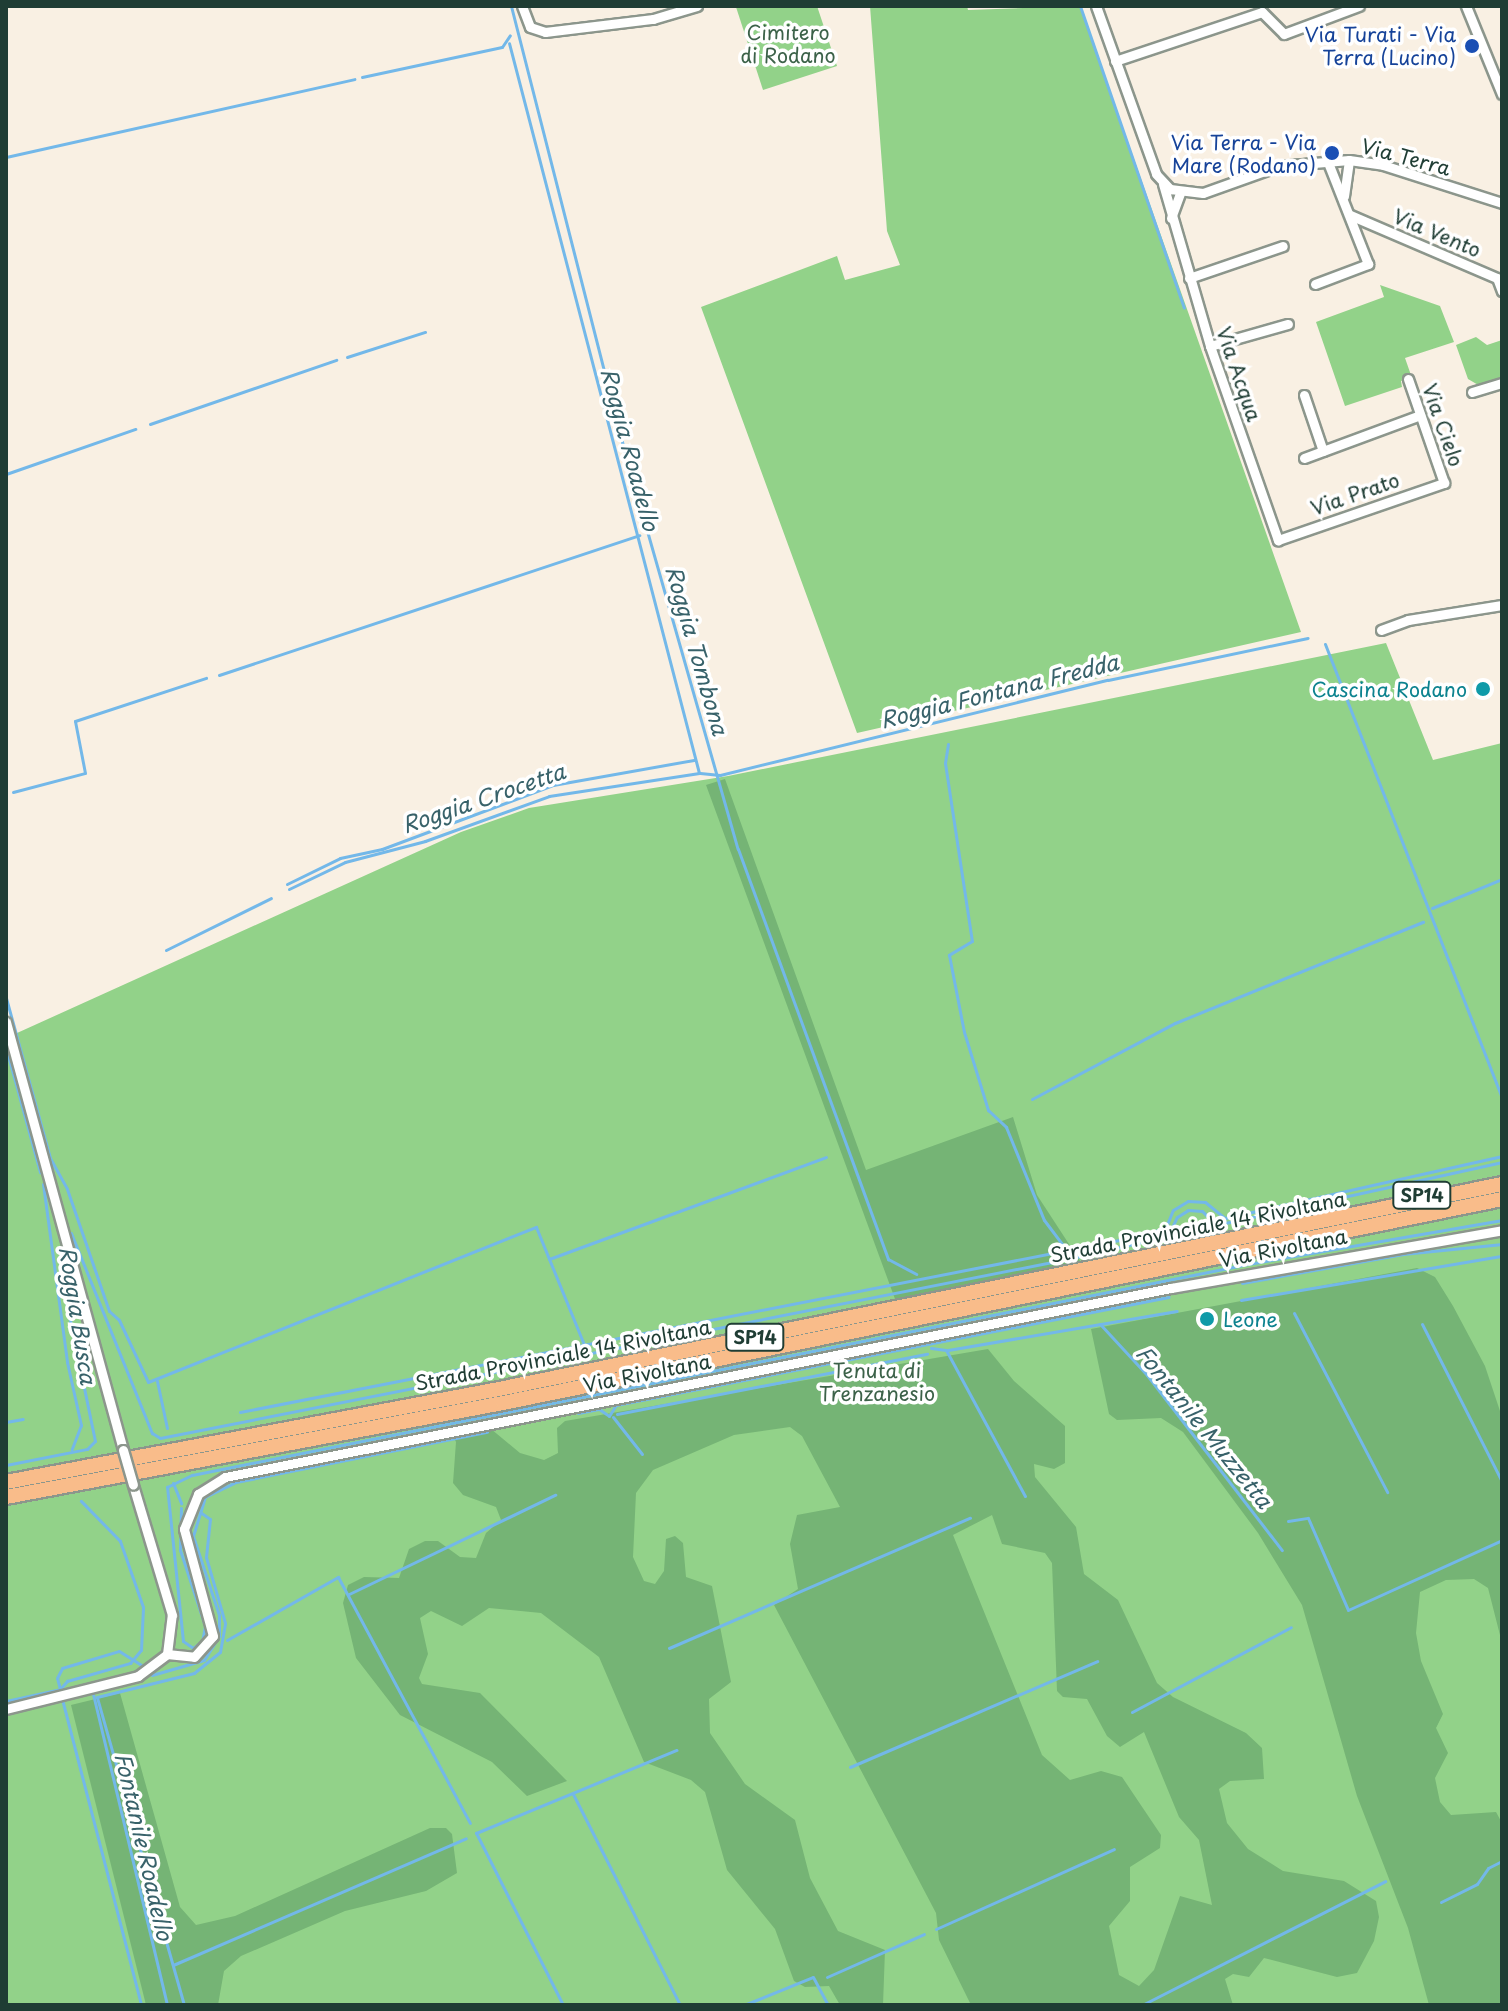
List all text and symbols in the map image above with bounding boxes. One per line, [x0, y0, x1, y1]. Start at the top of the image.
park label: Cimitero di Rodano [740, 20, 836, 67]
place label: Via Turati - Via Terra (Lucino) [1305, 22, 1456, 69]
marker: Via Turati - Via Terra (Lucino) [1463, 37, 1481, 55]
place label: Via Terra - Via Mare (Rodano) [1172, 130, 1316, 177]
street label: Via Terra [1359, 134, 1453, 180]
marker: Via Terra - Via Mare (Rodano) [1323, 144, 1341, 162]
street label: Via Vento [1390, 204, 1484, 262]
street label: Via Acqua [1212, 324, 1266, 424]
water label: Roggia Roadello [596, 364, 666, 534]
street label: Via Cielo [1418, 381, 1468, 469]
street label: Via Prato [1308, 468, 1402, 520]
water label: Roggia Tombona [661, 562, 735, 738]
water label: Roggia Fontana Fredda [877, 648, 1121, 732]
place label: Cascina Rodano [1311, 677, 1467, 701]
marker: Cascina Rodano [1474, 680, 1492, 698]
water label: Roggia Crocetta [398, 757, 568, 837]
road number: SP14 [1392, 1181, 1452, 1209]
street label: Strada Provinciale 14 Rivoltana [1047, 1186, 1349, 1268]
street label: Via Rivoltana [1217, 1224, 1349, 1272]
water label: Roggia Busca [55, 1243, 103, 1387]
place label: Leone [1223, 1307, 1278, 1331]
marker: Leone [1198, 1310, 1216, 1328]
street label: Strada Provinciale 14 Rivoltana [412, 1314, 714, 1396]
road number: SP14 [725, 1323, 785, 1351]
water label: Fontanile Muzzetta [1131, 1339, 1279, 1513]
street label: Via Rivoltana [581, 1349, 713, 1397]
park label: Tenuta di Trenzanesio [819, 1358, 935, 1405]
water label: Fontanile Roadello [110, 1749, 180, 1943]

